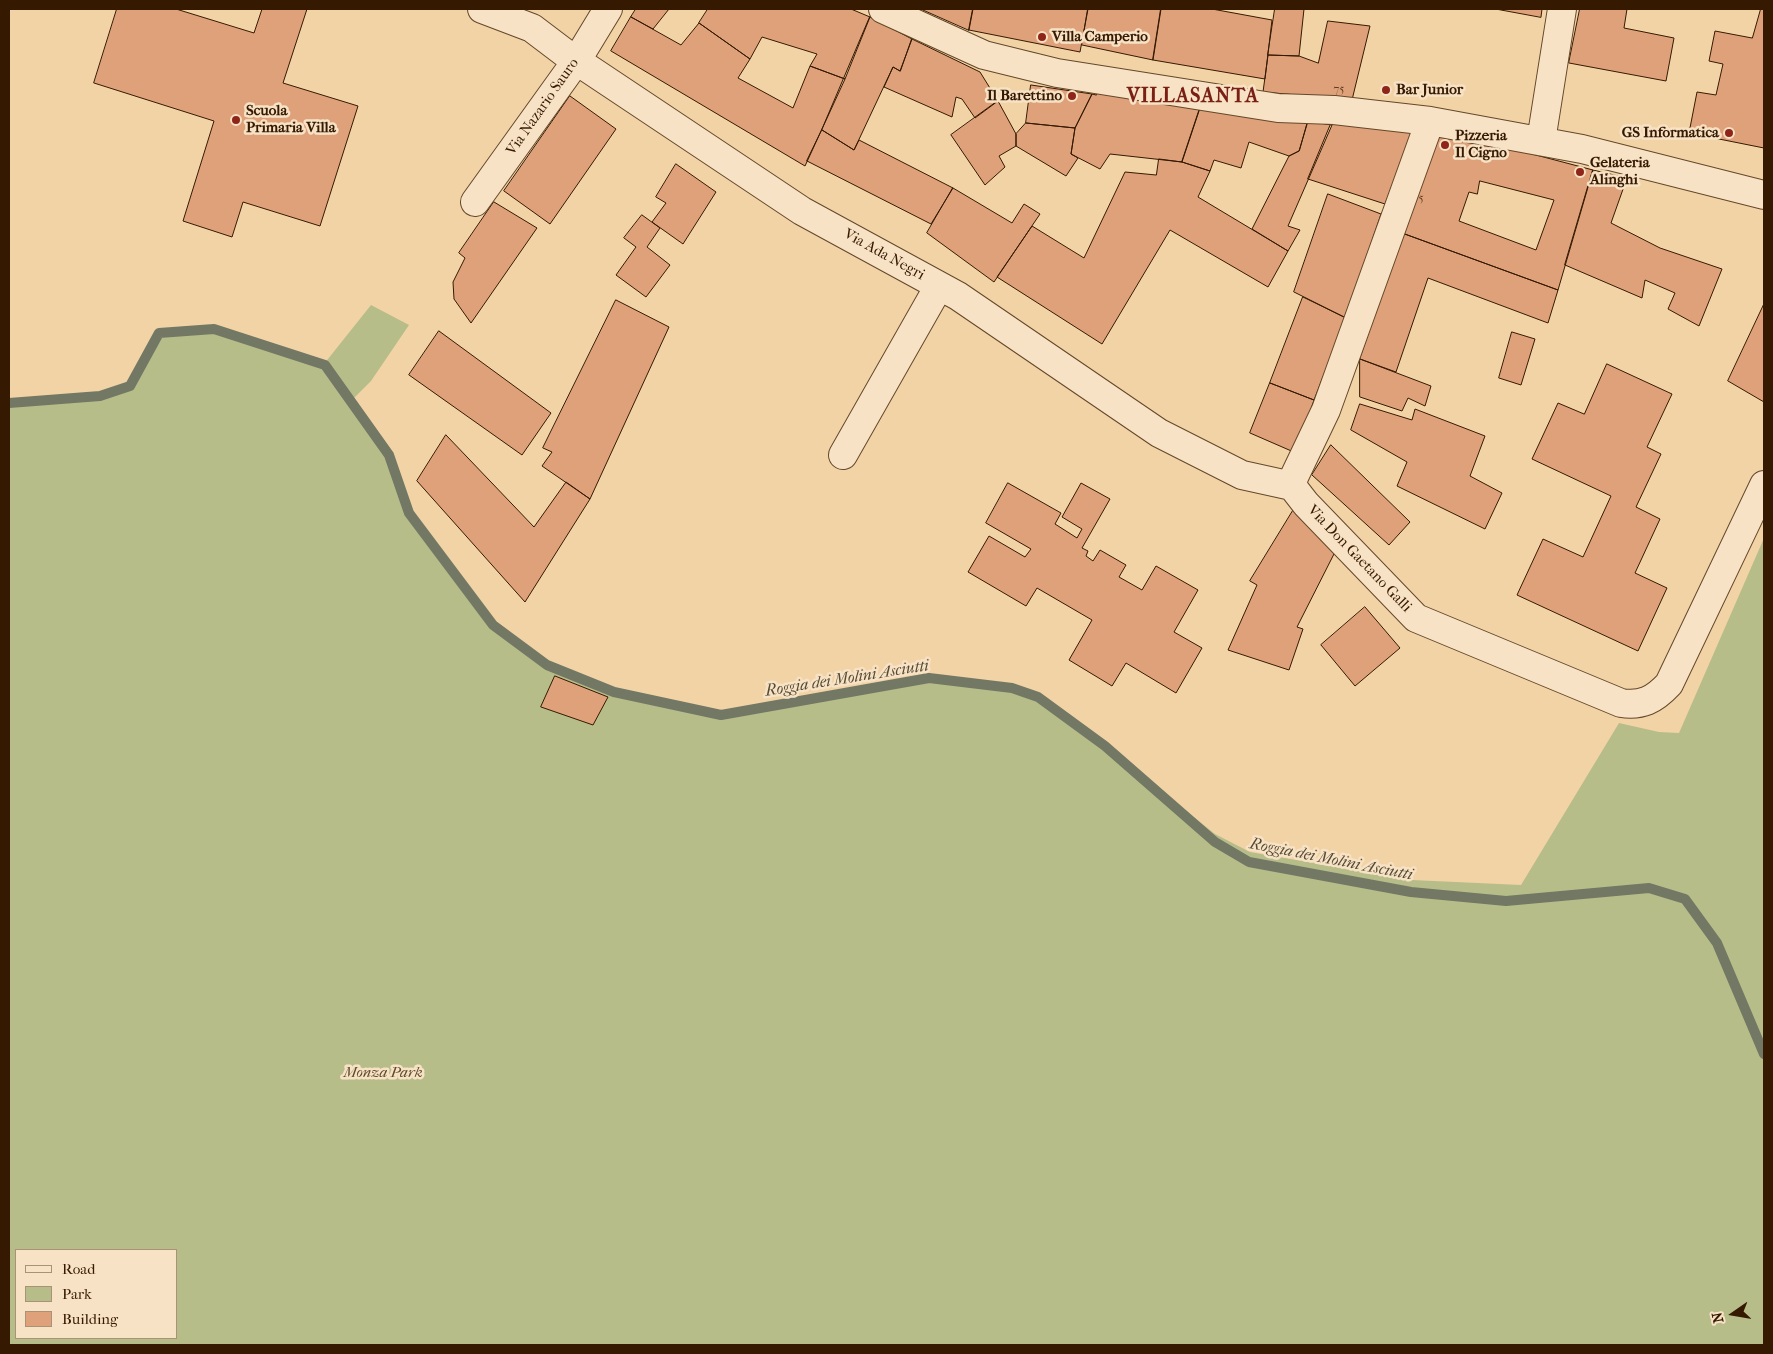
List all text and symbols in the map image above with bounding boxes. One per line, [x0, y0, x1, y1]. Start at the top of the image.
place label: Villa Camperio [1052, 28, 1148, 46]
marker: Villa Camperio [1036, 31, 1048, 43]
street label: Via Nazario Sauro [503, 55, 583, 159]
place label: Bar Junior [1396, 81, 1463, 99]
house number: 75 [1334, 83, 1344, 97]
marker: Bar Junior [1380, 84, 1392, 96]
district label: VILLASANTA [1125, 85, 1261, 109]
place label: Il Barettino [987, 87, 1062, 105]
marker: Il Barettino [1066, 90, 1078, 102]
place label: Scuola Primaria Villa [246, 102, 336, 137]
marker: Scuola Primaria Villa [230, 114, 242, 126]
place label: GS Informatica [1622, 124, 1719, 142]
place label: Pizzeria Il Cigno [1455, 127, 1507, 162]
marker: GS Informatica [1723, 127, 1735, 139]
marker: Pizzeria Il Cigno [1439, 139, 1451, 151]
place label: Gelateria Alinghi [1590, 154, 1650, 189]
marker: Gelateria Alinghi [1574, 166, 1586, 178]
house number: 5 [1418, 192, 1424, 206]
street label: Via Ada Negri [840, 225, 928, 285]
street label: Via Don Gaetano Galli [1303, 502, 1415, 616]
water label: Roggia dei Molini Asciutti [764, 657, 930, 701]
water label: Roggia dei Molini Asciutti [1248, 835, 1414, 885]
park label: Monza Park [343, 1064, 423, 1082]
legend [15, 1249, 178, 1339]
text: Road [62, 1260, 95, 1278]
text: Park [62, 1285, 92, 1303]
north arrow [1708, 1289, 1758, 1339]
text: Building [62, 1310, 118, 1328]
text: N [1708, 1310, 1727, 1325]

